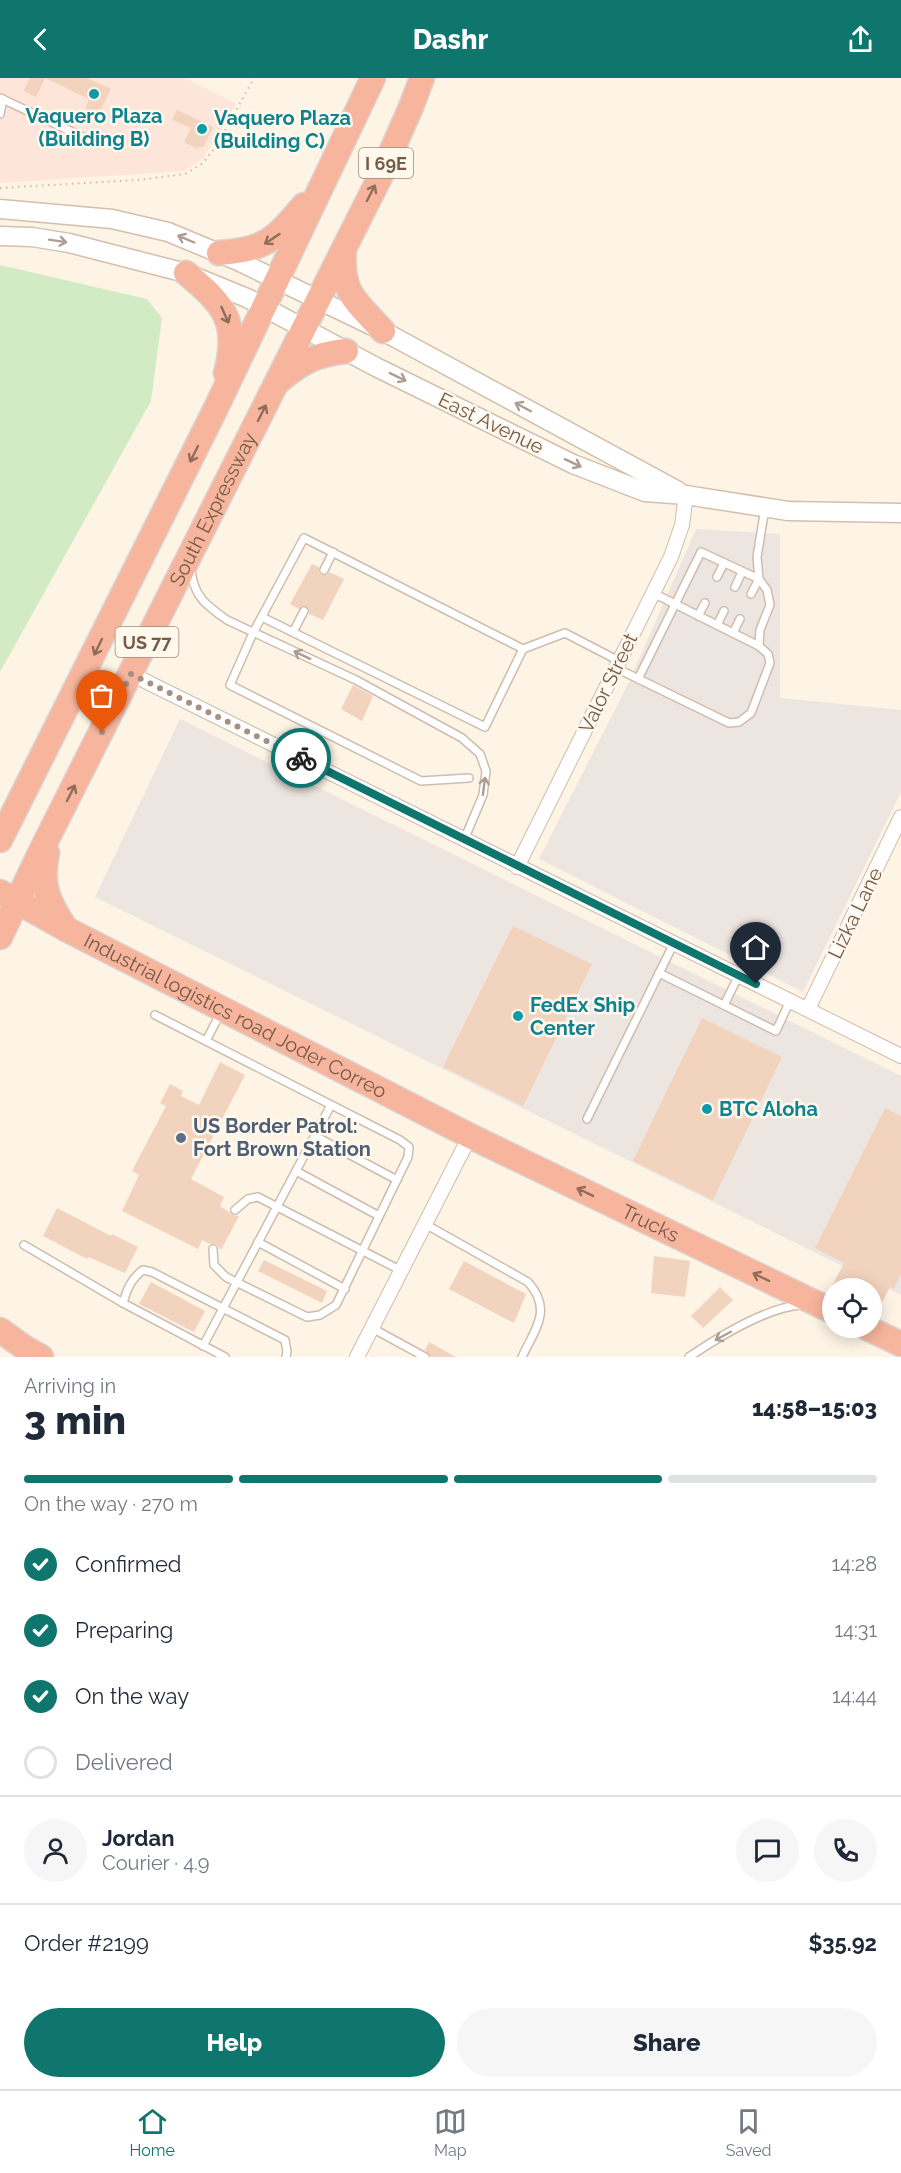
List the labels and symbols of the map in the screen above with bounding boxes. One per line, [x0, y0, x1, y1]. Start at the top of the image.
marker: Vaquero Plaza (Building B) [87, 87, 101, 101]
place label: Vaquero Plaza (Building B) [25, 104, 163, 151]
place label: Vaquero Plaza (Building C) [214, 106, 351, 153]
marker: Vaquero Plaza (Building C) [195, 122, 209, 136]
road number: I 69E [359, 148, 413, 178]
one-way arrow [366, 185, 378, 203]
one-way arrow [177, 233, 195, 244]
one-way arrow [264, 233, 280, 245]
one-way arrow [48, 236, 68, 247]
one-way arrow [220, 306, 231, 324]
one-way arrow [389, 372, 407, 384]
street label: East Avenue [434, 387, 548, 459]
one-way arrow [515, 401, 533, 412]
one-way arrow [257, 404, 269, 422]
street label: South Expressway [164, 428, 262, 590]
one-way arrow [187, 445, 199, 463]
one-way arrow [564, 459, 582, 470]
road number: US 77 [116, 627, 178, 657]
street label: Valor Street [574, 629, 643, 737]
one-way arrow [91, 638, 103, 656]
one-way arrow [294, 649, 312, 661]
pin [76, 670, 127, 732]
courier [271, 728, 331, 788]
one-way arrow [479, 776, 490, 796]
one-way arrow [65, 785, 77, 803]
street label: Lizka Lane [823, 863, 887, 962]
pin [730, 922, 781, 984]
street label: Industrial logistics road Joder Correo [80, 928, 391, 1103]
place label: FedEx Ship Center [530, 993, 636, 1040]
marker: FedEx Ship Center [511, 1009, 525, 1023]
place label: BTC Aloha [719, 1097, 818, 1121]
marker: BTC Aloha [700, 1102, 714, 1116]
place label: US Border Patrol: Fort Brown Station [193, 1114, 371, 1161]
marker: US Border Patrol: Fort Brown Station [174, 1131, 188, 1145]
one-way arrow [577, 1185, 595, 1197]
street label: Trucks [618, 1199, 683, 1247]
one-way arrow [752, 1270, 770, 1282]
one-way arrow [714, 1330, 732, 1342]

